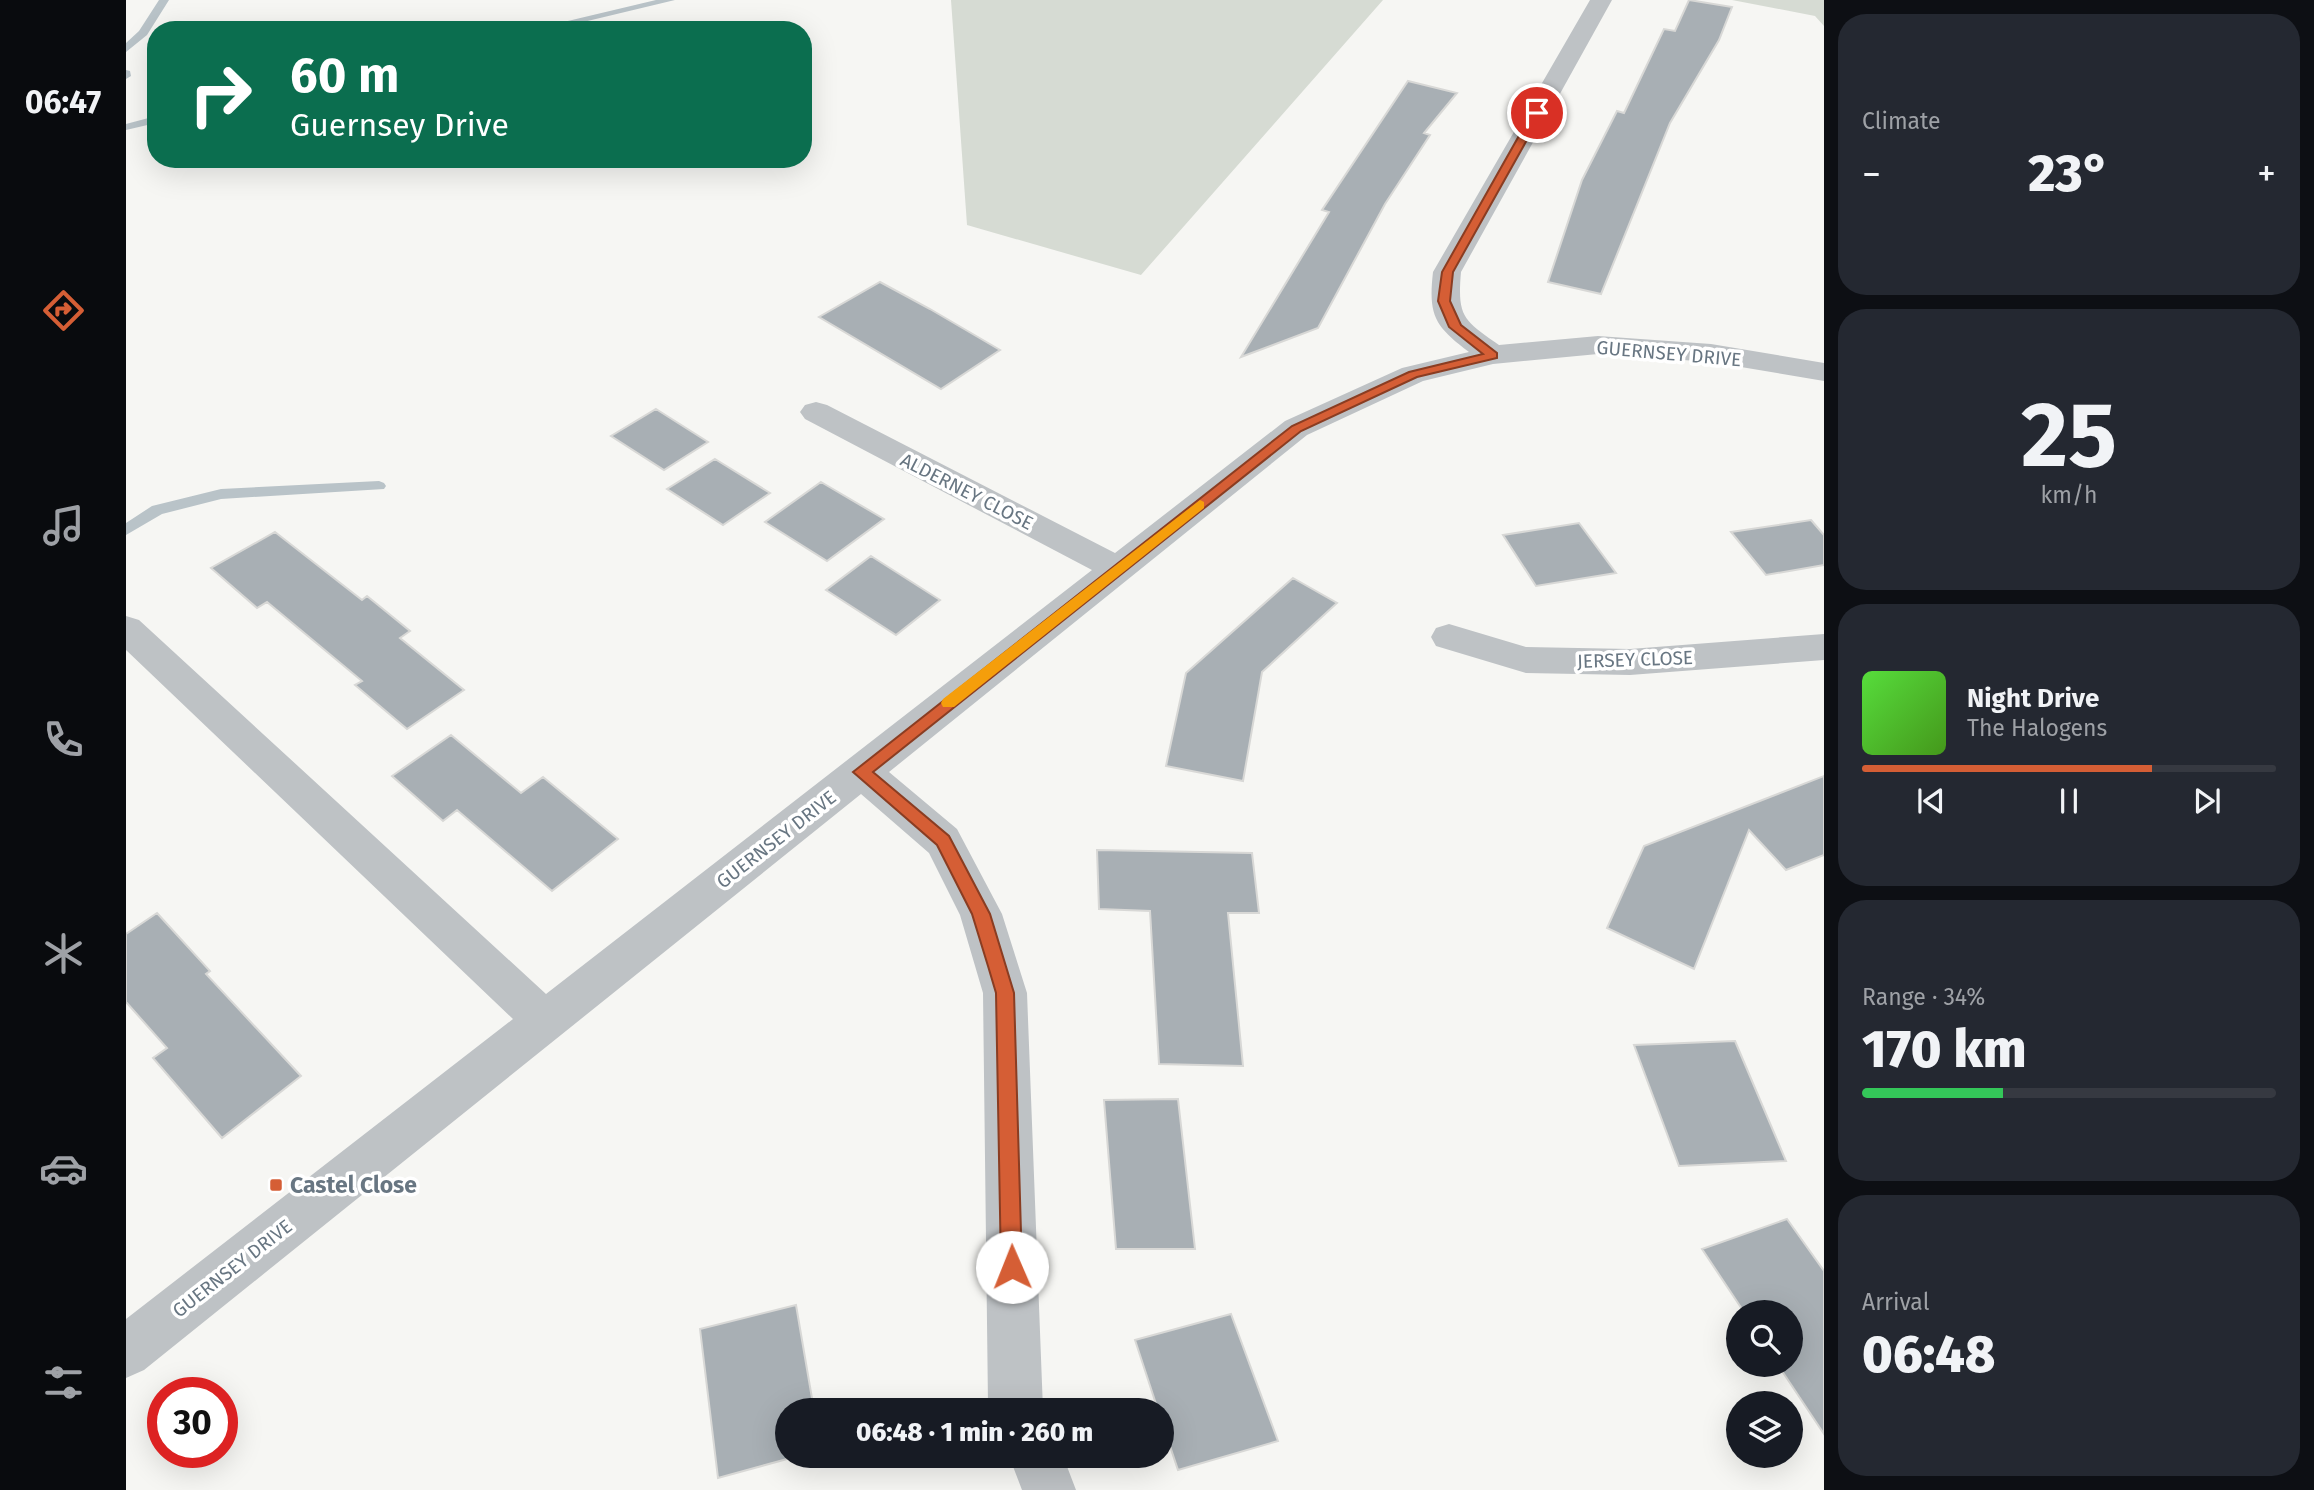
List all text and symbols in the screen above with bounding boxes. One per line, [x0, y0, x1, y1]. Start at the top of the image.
text: 60 m [290, 46, 399, 105]
icon: right [175, 49, 266, 140]
text: 06:47 [25, 83, 101, 121]
pin [1507, 83, 1567, 143]
icon: arrive [1518, 94, 1556, 132]
text: Guernsey Drive [290, 106, 509, 144]
text: Climate [1862, 107, 1941, 135]
text: 23° [2028, 142, 2110, 205]
text: − [1862, 151, 1881, 197]
text: + [2257, 151, 2276, 197]
icon: directions [39, 286, 88, 335]
street label: GUERNSEY DRIVE [1596, 336, 1742, 371]
text: 25 [2021, 381, 2117, 490]
street label: ALDERNEY CLOSE [897, 448, 1037, 535]
text: km/h [2041, 481, 2097, 509]
icon: music [39, 501, 88, 550]
street label: JERSEY CLOSE [1577, 646, 1693, 673]
text: Night Drive [1967, 683, 2099, 714]
text: The Halogens [1967, 714, 2107, 742]
icon: phone [39, 715, 88, 764]
icon: previous [1912, 782, 1950, 820]
icon: pause [2050, 782, 2088, 820]
icon: next [2188, 782, 2226, 820]
street label: GUERNSEY DRIVE [712, 786, 841, 893]
icon: climate [39, 929, 88, 978]
text: Range · 34% [1862, 983, 1985, 1011]
text: 170 km [1862, 1018, 2027, 1081]
icon: car [39, 1144, 88, 1193]
place label: Castel Close [290, 1171, 417, 1199]
marker: Castel Close [268, 1177, 284, 1193]
street label: GUERNSEY DRIVE [168, 1215, 297, 1322]
position arrow [975, 1230, 1049, 1304]
text: Arrival [1862, 1288, 1929, 1316]
map controls [1726, 1300, 1803, 1468]
button: search [1726, 1300, 1803, 1377]
text: 06:48 [1862, 1323, 1995, 1386]
icon: filters [39, 1358, 88, 1407]
speed limit sign: 30 [147, 1377, 238, 1468]
button: layers [1726, 1391, 1803, 1468]
text: 06:48 · 1 min · 260 m [856, 1417, 1093, 1448]

